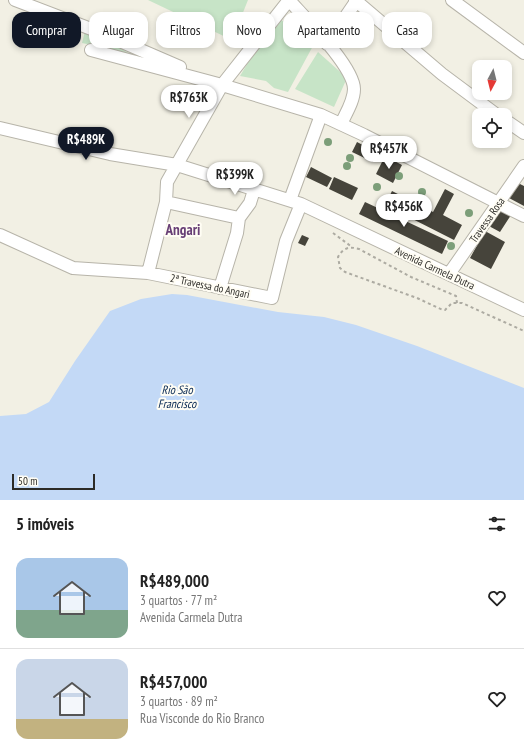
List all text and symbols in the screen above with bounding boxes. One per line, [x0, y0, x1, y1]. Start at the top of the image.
chip: Comprar [12, 12, 81, 48]
chip: Alugar [89, 12, 148, 48]
chip: Filtros [156, 12, 215, 48]
chip: Novo [223, 12, 275, 48]
chip: Apartamento [283, 12, 374, 48]
chip: Casa [382, 12, 432, 48]
north arrow [472, 60, 512, 100]
map controls [472, 60, 512, 148]
pin: R$763K [156, 85, 222, 119]
text: R$763K [170, 89, 208, 106]
button: locate [472, 108, 512, 148]
pin: R$489K [53, 127, 119, 161]
text: R$489K [67, 131, 105, 148]
pin: R$457K [356, 136, 422, 170]
text: R$457K [370, 140, 408, 157]
pin: R$399K [202, 162, 268, 196]
text: R$399K [216, 166, 254, 183]
pin: R$456K [371, 194, 437, 228]
street label: Travessa Rosa [466, 195, 508, 245]
text: R$456K [385, 198, 423, 215]
district label: Angari [165, 220, 200, 239]
street label: Avenida Carmela Dutra [393, 243, 477, 293]
street label: 2ª Travessa do Angari [169, 271, 251, 301]
water label: Rio São Francisco [158, 382, 197, 411]
scale bar [12, 472, 95, 491]
text: 50 m [18, 474, 37, 488]
text: 5 imóveis [16, 513, 74, 535]
icon: filters [486, 513, 508, 535]
text: R$489,000 [140, 570, 209, 592]
icon: home [48, 574, 96, 622]
icon: heart [486, 587, 508, 609]
text: 3 quartos · 77 m² [140, 592, 217, 609]
text: Avenida Carmela Dutra [140, 609, 242, 626]
text: R$457,000 [140, 671, 207, 693]
icon: home [48, 675, 96, 723]
icon: heart [486, 688, 508, 710]
text: 3 quartos · 89 m² [140, 693, 218, 710]
text: Rua Visconde do Rio Branco [140, 710, 264, 727]

